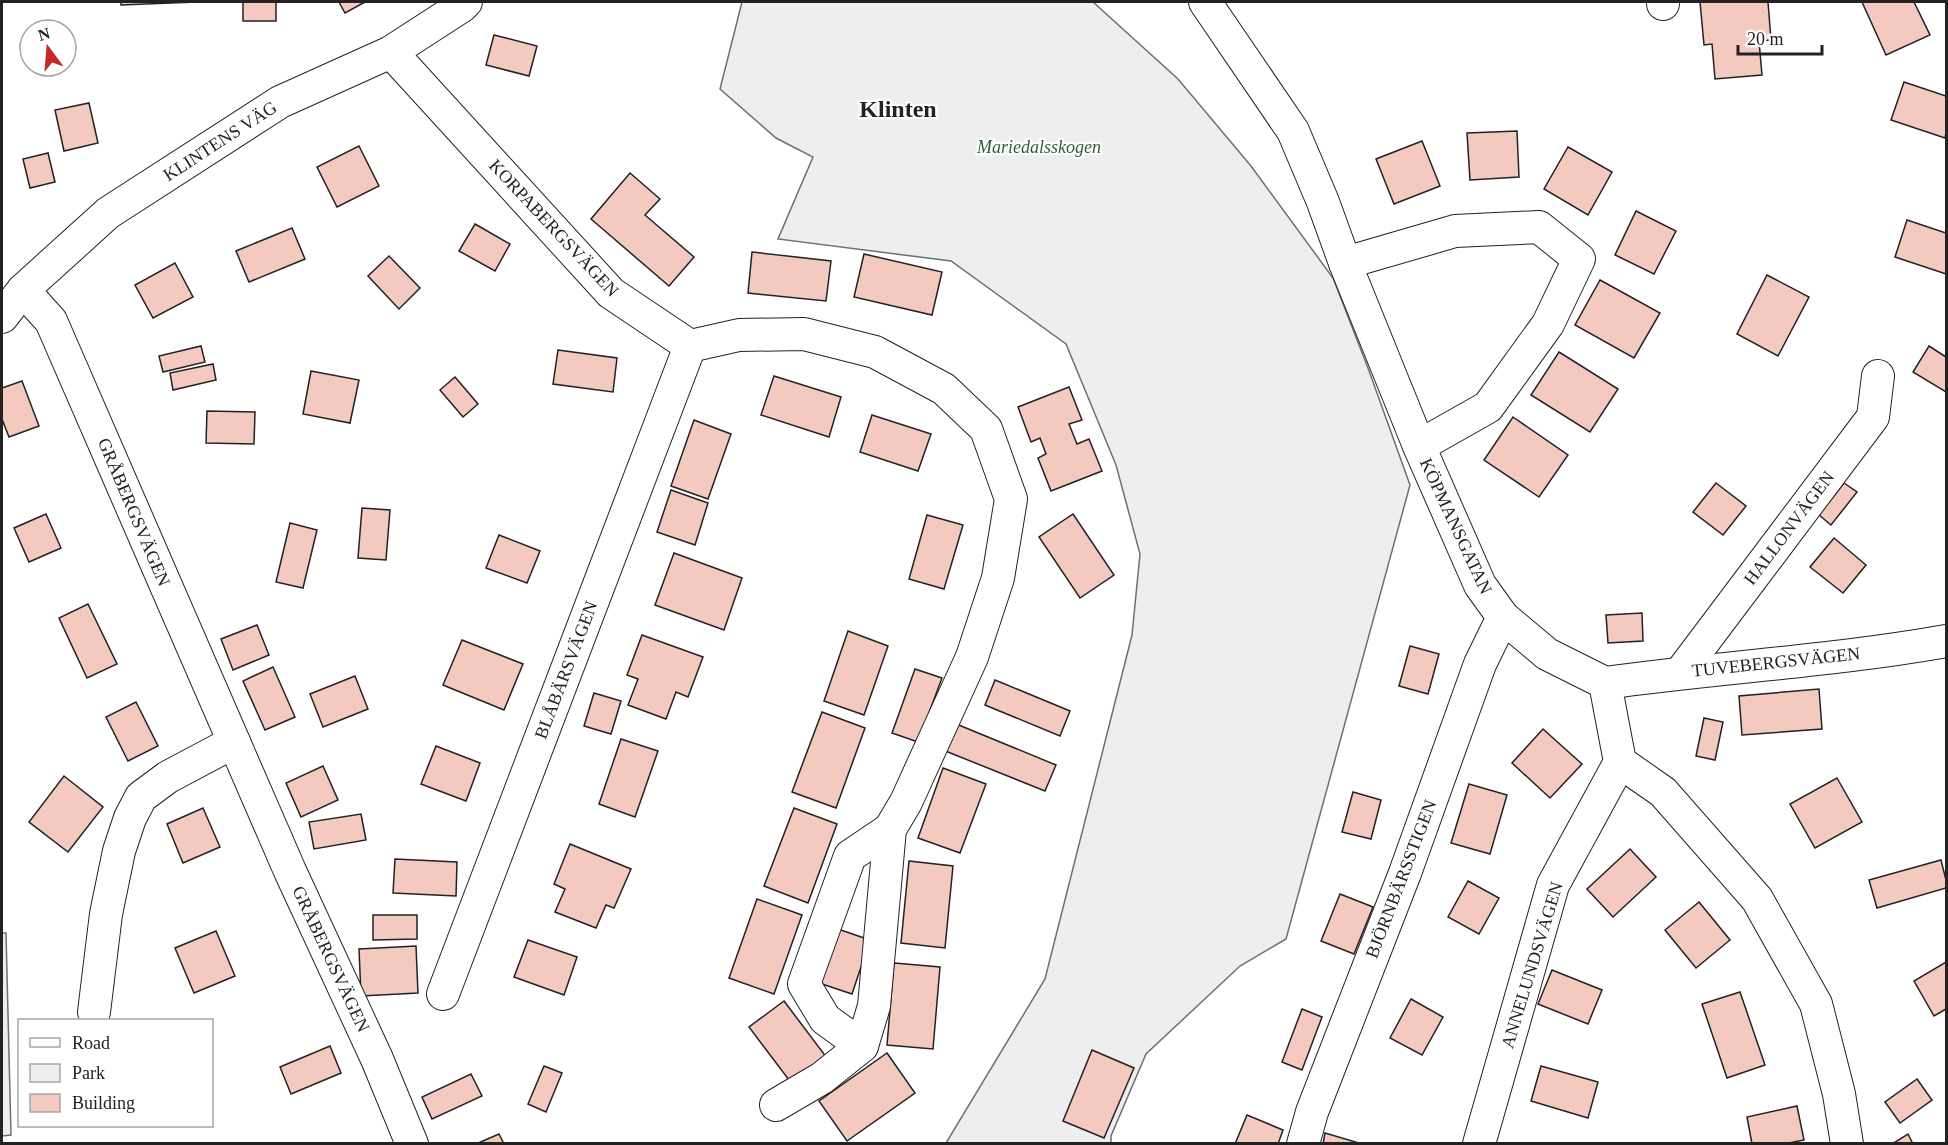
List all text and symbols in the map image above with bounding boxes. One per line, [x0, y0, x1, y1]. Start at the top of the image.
north arrow [18, 18, 78, 78]
scale bar [1738, 18, 1822, 56]
text: N [36, 24, 52, 44]
text: 20 m [1747, 29, 1784, 49]
district label: Klinten [859, 96, 937, 122]
street label: KLINTENS VÄG [160, 97, 280, 185]
park label: Mariedalsskogen [976, 137, 1101, 157]
street label: KORPABERGSVÄGEN [485, 155, 623, 301]
street label: GRÅBERGSVÄGEN [94, 435, 174, 589]
street label: KÖPMANSGATAN [1416, 455, 1496, 597]
street label: HALLONVÄGEN [1740, 467, 1838, 589]
street label: BLÅBÄRSVÄGEN [531, 598, 601, 742]
street label: TUVEBERGSVÄGEN [1691, 643, 1861, 681]
street label: BJÖRNBÄRSSTIGEN [1362, 797, 1440, 961]
street label: ANNELUNDSVÄGEN [1497, 879, 1567, 1051]
street label: GRÅBERGSVÄGEN [288, 883, 374, 1035]
legend [18, 1019, 213, 1127]
text: Road [72, 1033, 110, 1053]
text: Park [72, 1063, 105, 1083]
text: Building [72, 1093, 135, 1113]

